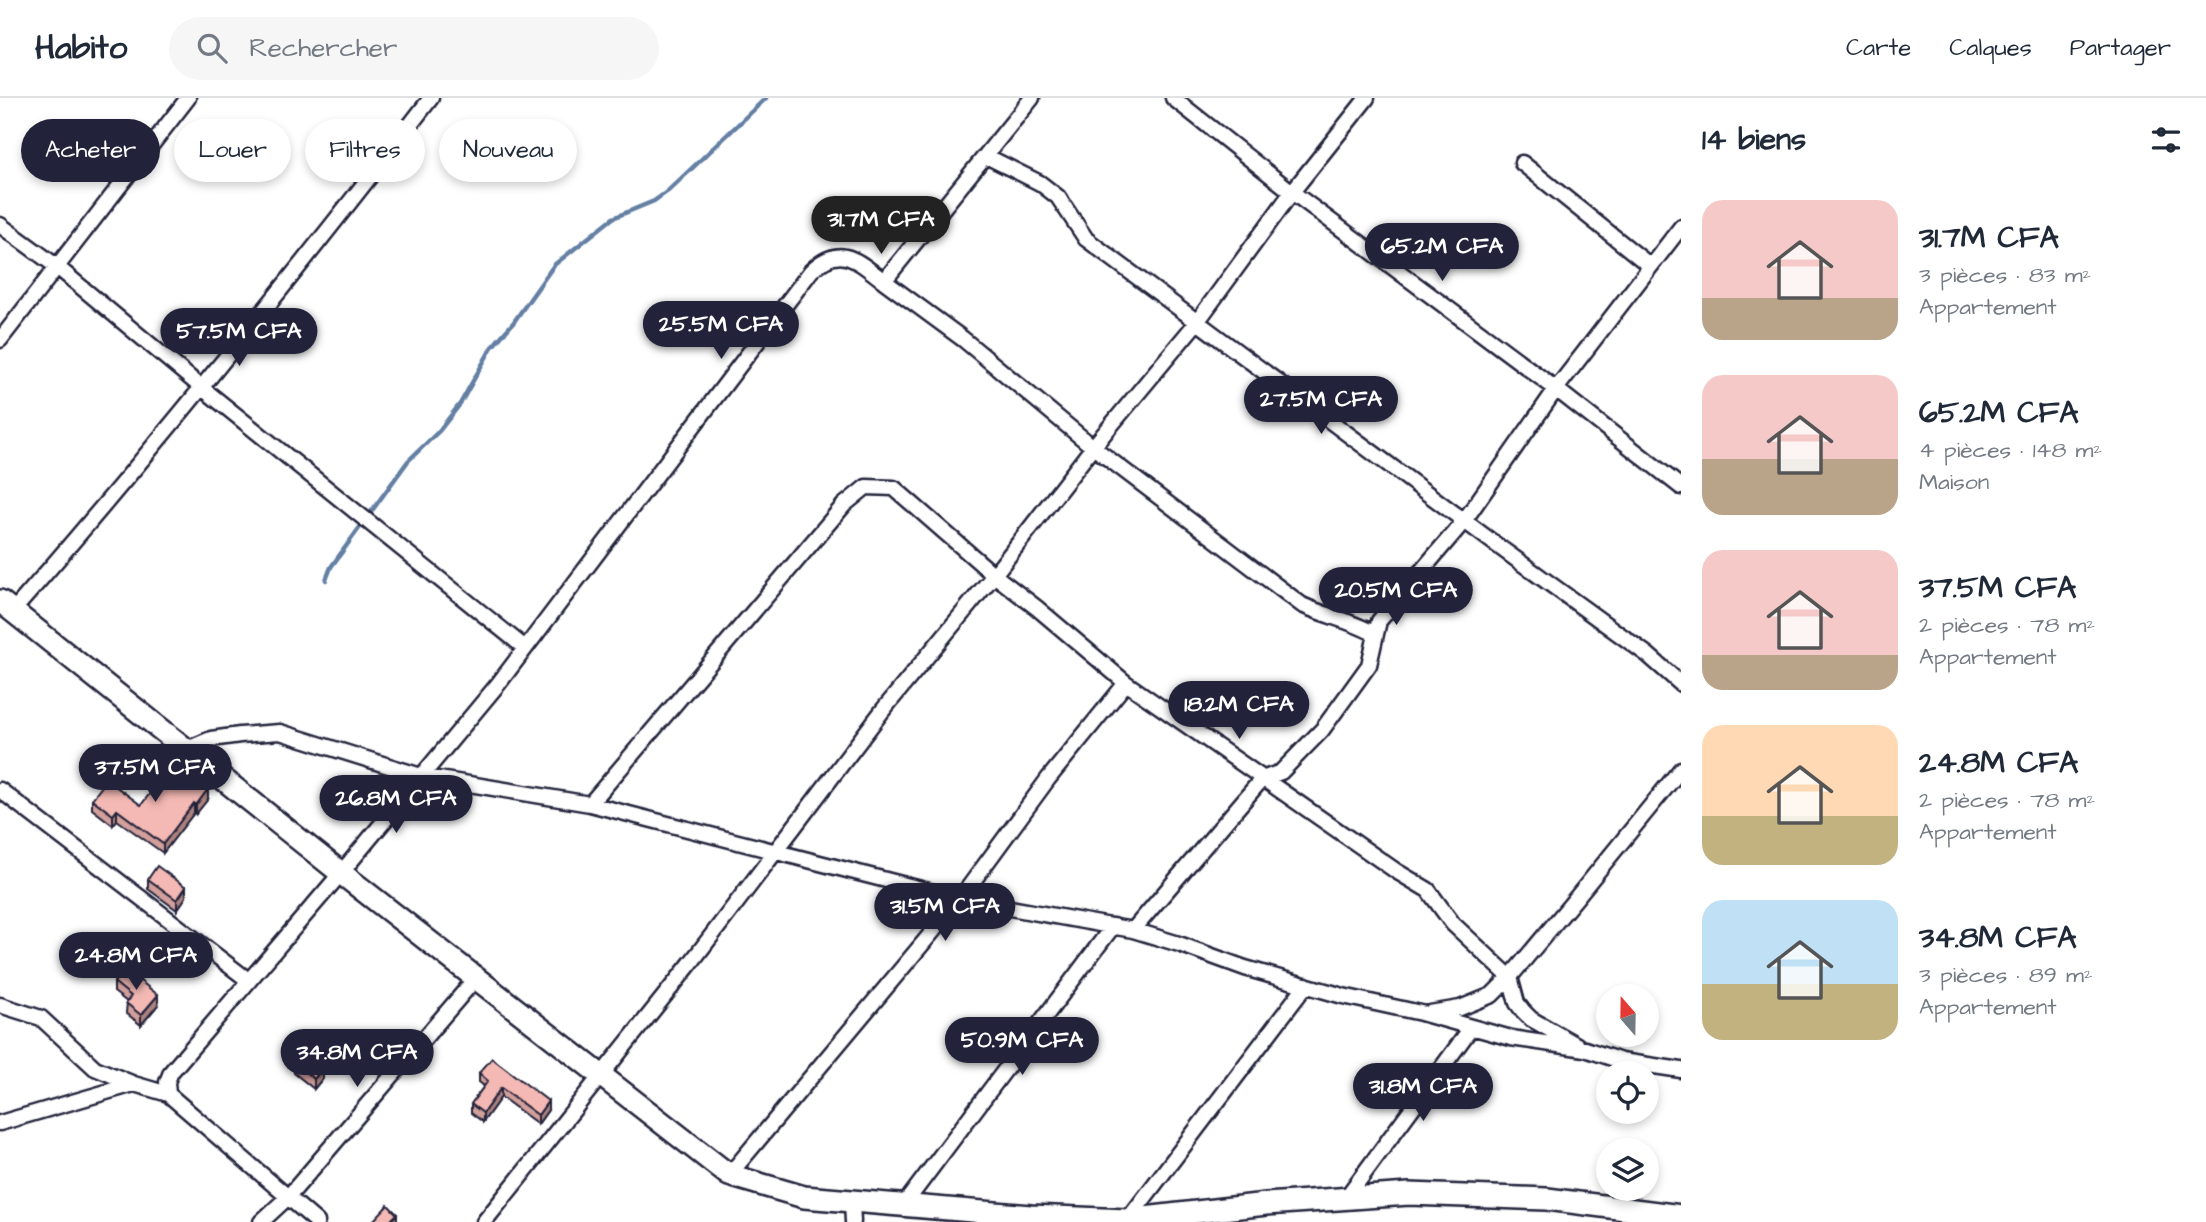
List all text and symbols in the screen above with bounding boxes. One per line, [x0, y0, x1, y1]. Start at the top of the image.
search box [169, 17, 659, 80]
text: Habito [35, 25, 127, 71]
icon: search [193, 29, 231, 67]
text: Rechercher [249, 30, 397, 66]
text: Carte [1846, 31, 1911, 65]
text: Calques [1949, 31, 2032, 65]
text: Partager [2070, 31, 2171, 65]
chip: Acheter [21, 119, 160, 182]
chip: Louer [174, 119, 291, 182]
chip: Filtres [305, 119, 425, 182]
chip: Nouveau [439, 119, 577, 182]
text: 14 biens [1702, 119, 1806, 161]
icon: filters [2147, 121, 2185, 159]
pin: 31.7M CFA [801, 197, 961, 256]
text: 31.7M CFA [827, 203, 935, 235]
text: 31.7M CFA [1919, 217, 2059, 259]
pin: 65.2M CFA [1362, 223, 1522, 283]
icon: home [1758, 228, 1842, 312]
text: 65.2M CFA [1381, 230, 1503, 262]
text: 3 pièces · 83 m² [1919, 259, 2091, 291]
text: Appartement [1919, 291, 2057, 323]
pin: 25.5M CFA [641, 302, 801, 361]
pin: 57.5M CFA [159, 308, 319, 368]
text: 25.5M CFA [659, 308, 783, 340]
text: 57.5M CFA [176, 315, 302, 347]
pin: 27.5M CFA [1241, 376, 1401, 436]
text: 27.5M CFA [1260, 383, 1382, 415]
text: 65.2M CFA [1919, 392, 2079, 434]
icon: home [1758, 403, 1842, 487]
text: 4 pièces · 148 m² [1919, 434, 2102, 466]
text: Maison [1919, 466, 1989, 498]
text: 37.5M CFA [1919, 567, 2076, 609]
pin: 20.5M CFA [1316, 568, 1476, 627]
text: 20.5M CFA [1335, 574, 1457, 606]
icon: home [1758, 578, 1842, 662]
text: 2 pièces · 78 m² [1919, 609, 2095, 641]
text: Appartement [1919, 641, 2057, 673]
pin: 18.2M CFA [1159, 682, 1319, 741]
text: 18.2M CFA [1184, 688, 1294, 720]
text: 24.8M CFA [1919, 742, 2078, 784]
pin: 37.5M CFA [75, 744, 235, 804]
text: 37.5M CFA [95, 751, 215, 783]
icon: home [1758, 753, 1842, 837]
pin: 26.8M CFA [316, 776, 476, 835]
text: 26.8M CFA [336, 782, 456, 814]
text: 2 pièces · 78 m² [1919, 784, 2095, 816]
text: Appartement [1919, 816, 2057, 848]
pin: 31.5M CFA [865, 884, 1025, 943]
text: 31.5M CFA [890, 890, 1000, 922]
text: 34.8M CFA [1919, 917, 2076, 959]
icon: home [1758, 928, 1842, 1012]
pin: 24.8M CFA [56, 932, 216, 992]
text: 24.8M CFA [75, 939, 197, 971]
text: 3 pièces · 89 m² [1919, 959, 2093, 991]
north arrow [1596, 984, 1659, 1046]
map controls [1596, 984, 1659, 1201]
text: Appartement [1919, 991, 2057, 1023]
pin: 50.9M CFA [942, 1018, 1102, 1077]
text: 50.9M CFA [961, 1024, 1083, 1056]
pin: 34.8M CFA [277, 1030, 437, 1089]
text: 34.8M CFA [297, 1036, 417, 1068]
button: locate [1596, 1061, 1659, 1124]
pin: 31.8M CFA [1343, 1063, 1503, 1123]
text: 31.8M CFA [1369, 1070, 1477, 1102]
button: layers [1596, 1138, 1659, 1201]

